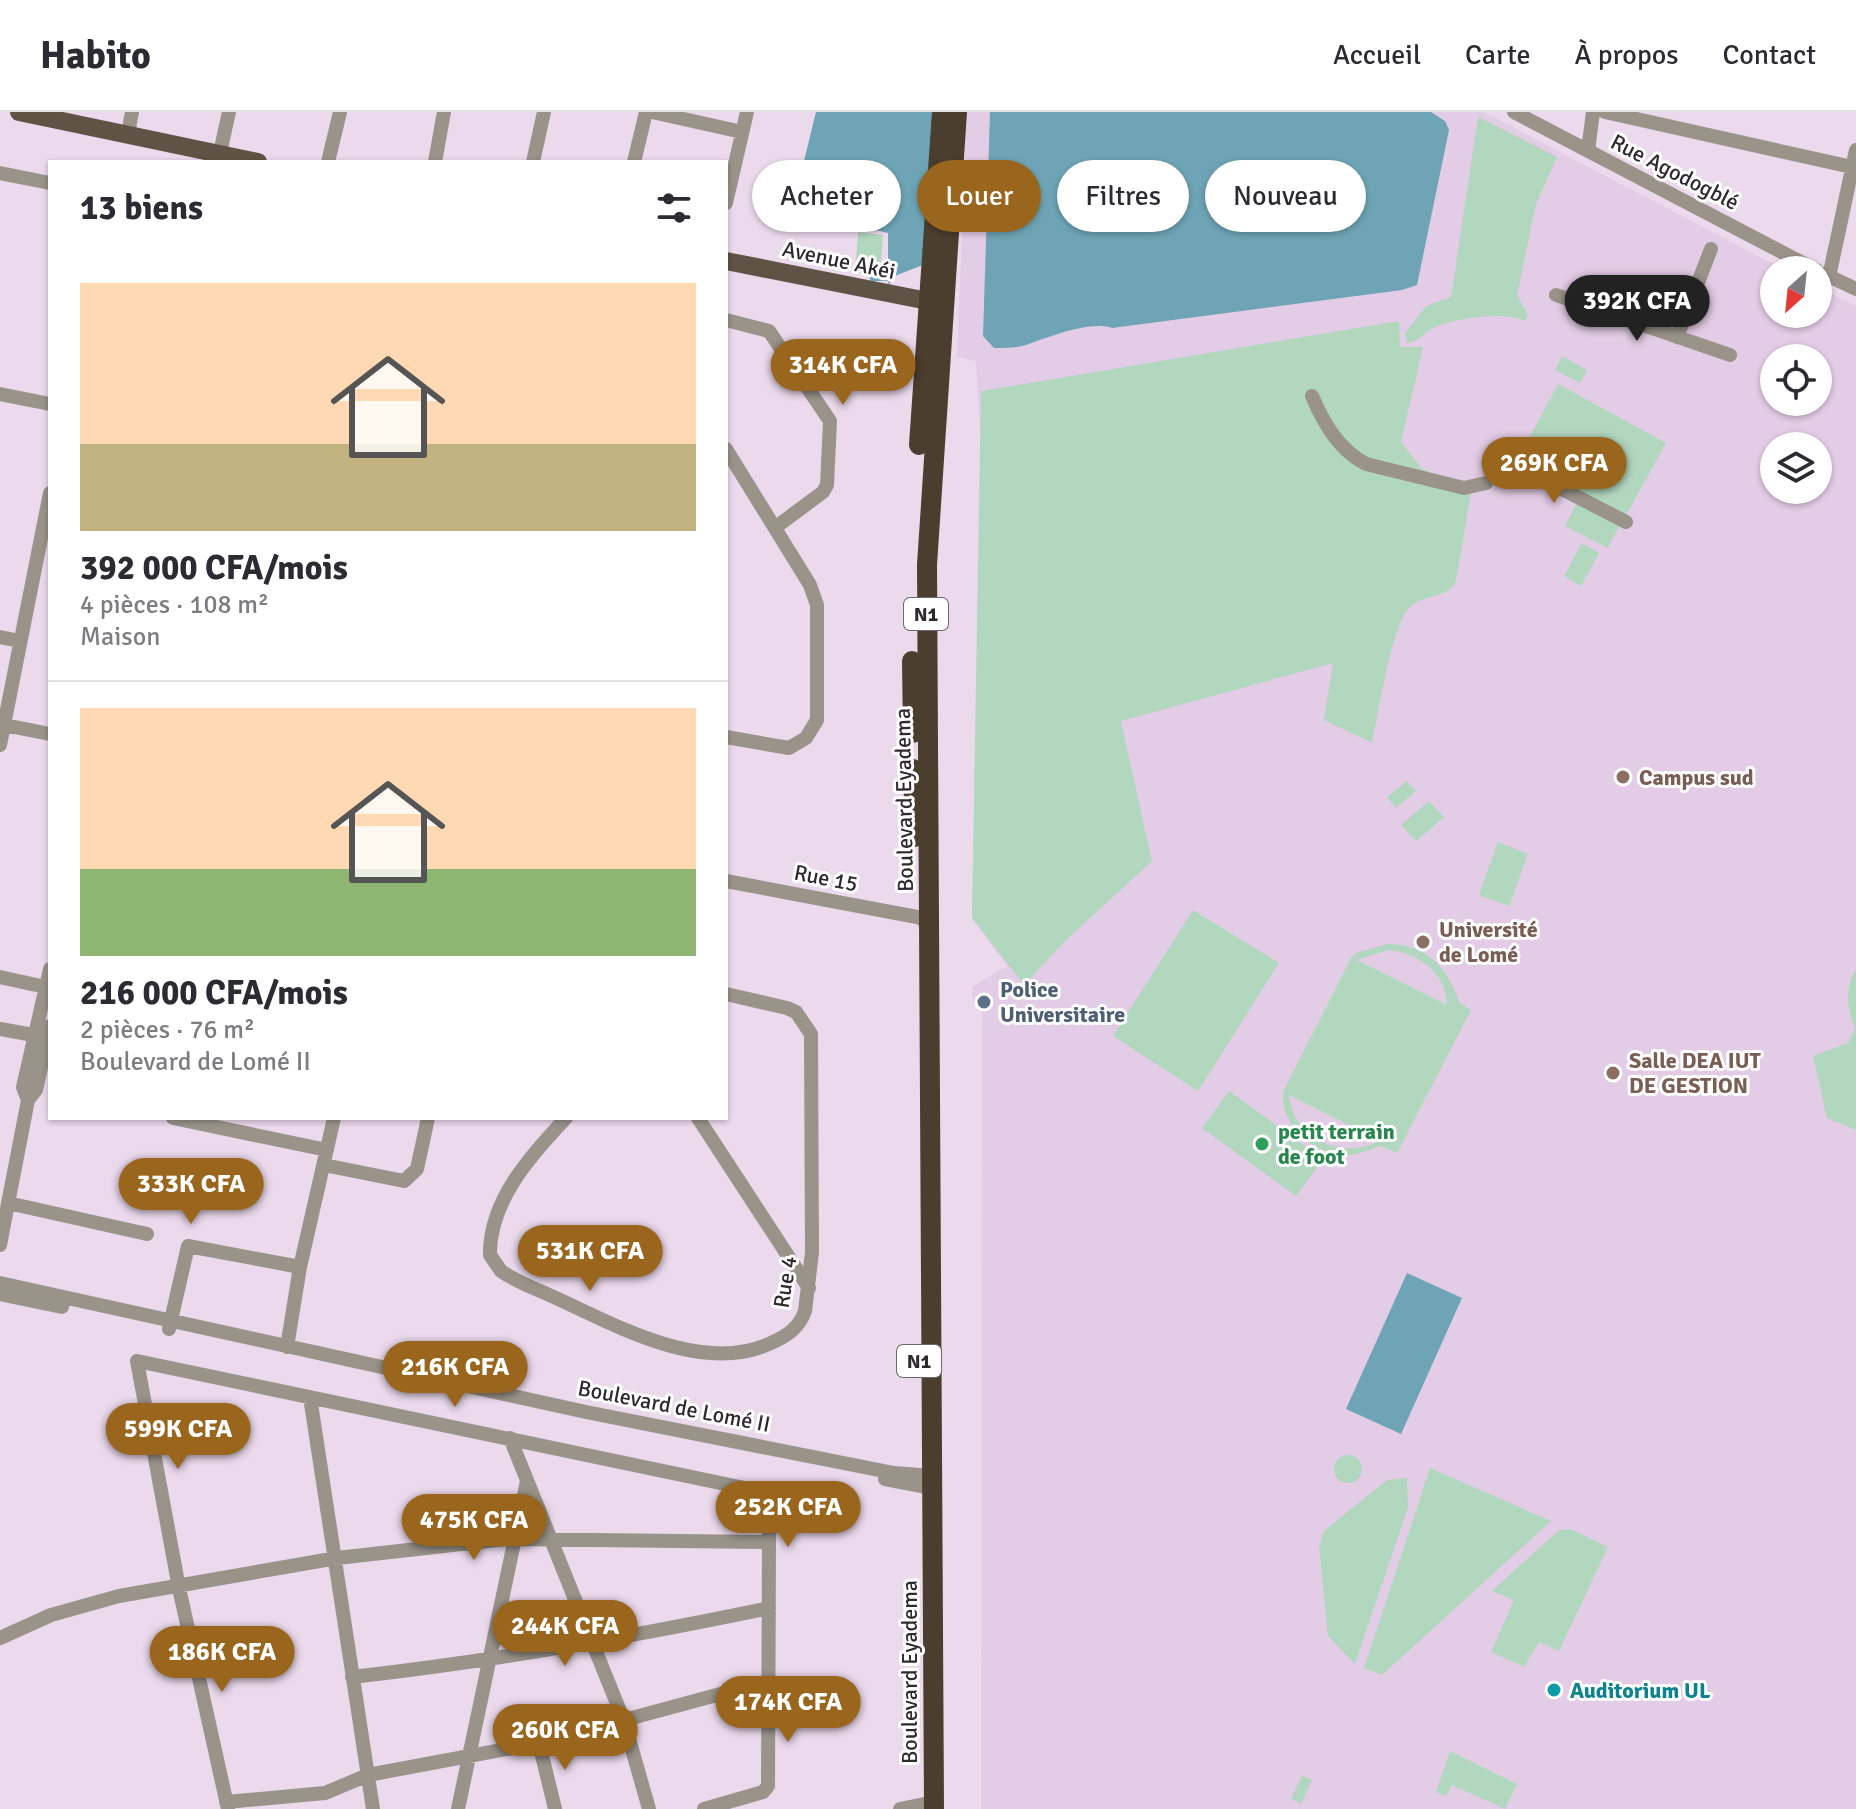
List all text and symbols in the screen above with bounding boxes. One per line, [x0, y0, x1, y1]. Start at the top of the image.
text: Habito [40, 32, 151, 79]
text: Accueil [1333, 38, 1421, 72]
text: Carte [1465, 38, 1530, 72]
text: À propos [1574, 38, 1679, 72]
text: Contact [1723, 38, 1816, 72]
street label: Rue Agodogblé [1606, 128, 1744, 216]
chip: Acheter [752, 160, 901, 232]
chip: Louer [917, 160, 1041, 232]
chip: Filtres [1057, 160, 1189, 232]
chip: Nouveau [1205, 160, 1366, 232]
icon: filters [652, 186, 696, 230]
text: 13 biens [80, 187, 203, 229]
street label: Avenue Akéi [780, 235, 898, 285]
north arrow [1760, 256, 1832, 328]
map controls [1760, 256, 1832, 504]
pin: 392K CFA [1554, 275, 1720, 343]
text: 392K CFA [1583, 285, 1691, 317]
icon: home [316, 335, 460, 479]
pin: 314K CFA [760, 339, 926, 407]
button: locate [1760, 344, 1832, 416]
text: 314K CFA [789, 349, 897, 381]
button: layers [1760, 432, 1832, 504]
pin: 269K CFA [1471, 437, 1637, 505]
text: 269K CFA [1500, 447, 1608, 479]
text: 392 000 CFA/mois [80, 547, 348, 589]
text: 4 pièces · 108 m² [80, 589, 269, 621]
road number: N1 [904, 598, 948, 630]
text: Maison [80, 621, 160, 653]
street label: Boulevard Eyadema [889, 708, 919, 892]
icon: home [316, 760, 460, 904]
place label: Campus sud [1639, 764, 1754, 791]
marker: Campus sud [1614, 768, 1632, 786]
street label: Rue 15 [792, 859, 860, 897]
place label: Université de Lomé [1439, 916, 1538, 968]
marker: Université de Lomé [1414, 933, 1432, 951]
text: 216 000 CFA/mois [80, 972, 348, 1014]
place label: Police Universitaire [1000, 976, 1125, 1028]
marker: Police Universitaire [975, 993, 993, 1011]
text: 2 pièces · 76 m² [80, 1014, 255, 1046]
text: Boulevard de Lomé II [80, 1046, 311, 1078]
place label: Salle DEA IUT DE GESTION [1629, 1047, 1762, 1099]
marker: Salle DEA IUT DE GESTION [1604, 1064, 1622, 1082]
place label: petit terrain de foot [1278, 1118, 1395, 1170]
marker: petit terrain de foot [1253, 1135, 1271, 1153]
pin: 333K CFA [108, 1158, 274, 1226]
text: 333K CFA [137, 1168, 245, 1200]
pin: 531K CFA [507, 1225, 673, 1293]
text: 531K CFA [536, 1235, 644, 1267]
street label: Rue 4 [768, 1254, 802, 1310]
pin: 216K CFA [372, 1341, 538, 1409]
road number: N1 [897, 1345, 941, 1377]
text: 216K CFA [401, 1351, 509, 1383]
street label: Boulevard de Lomé II [575, 1374, 773, 1438]
pin: 599K CFA [95, 1403, 261, 1471]
text: 599K CFA [124, 1413, 232, 1445]
pin: 252K CFA [705, 1481, 871, 1549]
text: 252K CFA [734, 1491, 842, 1523]
pin: 475K CFA [391, 1494, 557, 1562]
text: 475K CFA [420, 1504, 528, 1536]
street label: Boulevard Eyadema [896, 1580, 923, 1764]
pin: 244K CFA [482, 1600, 648, 1668]
text: 244K CFA [511, 1610, 619, 1642]
pin: 186K CFA [139, 1626, 305, 1694]
text: 186K CFA [168, 1636, 276, 1668]
pin: 174K CFA [705, 1676, 871, 1744]
place label: Auditorium UL [1570, 1677, 1711, 1704]
marker: Auditorium UL [1545, 1681, 1563, 1699]
text: 174K CFA [734, 1686, 842, 1718]
pin: 260K CFA [482, 1704, 648, 1772]
text: 260K CFA [511, 1714, 619, 1746]

